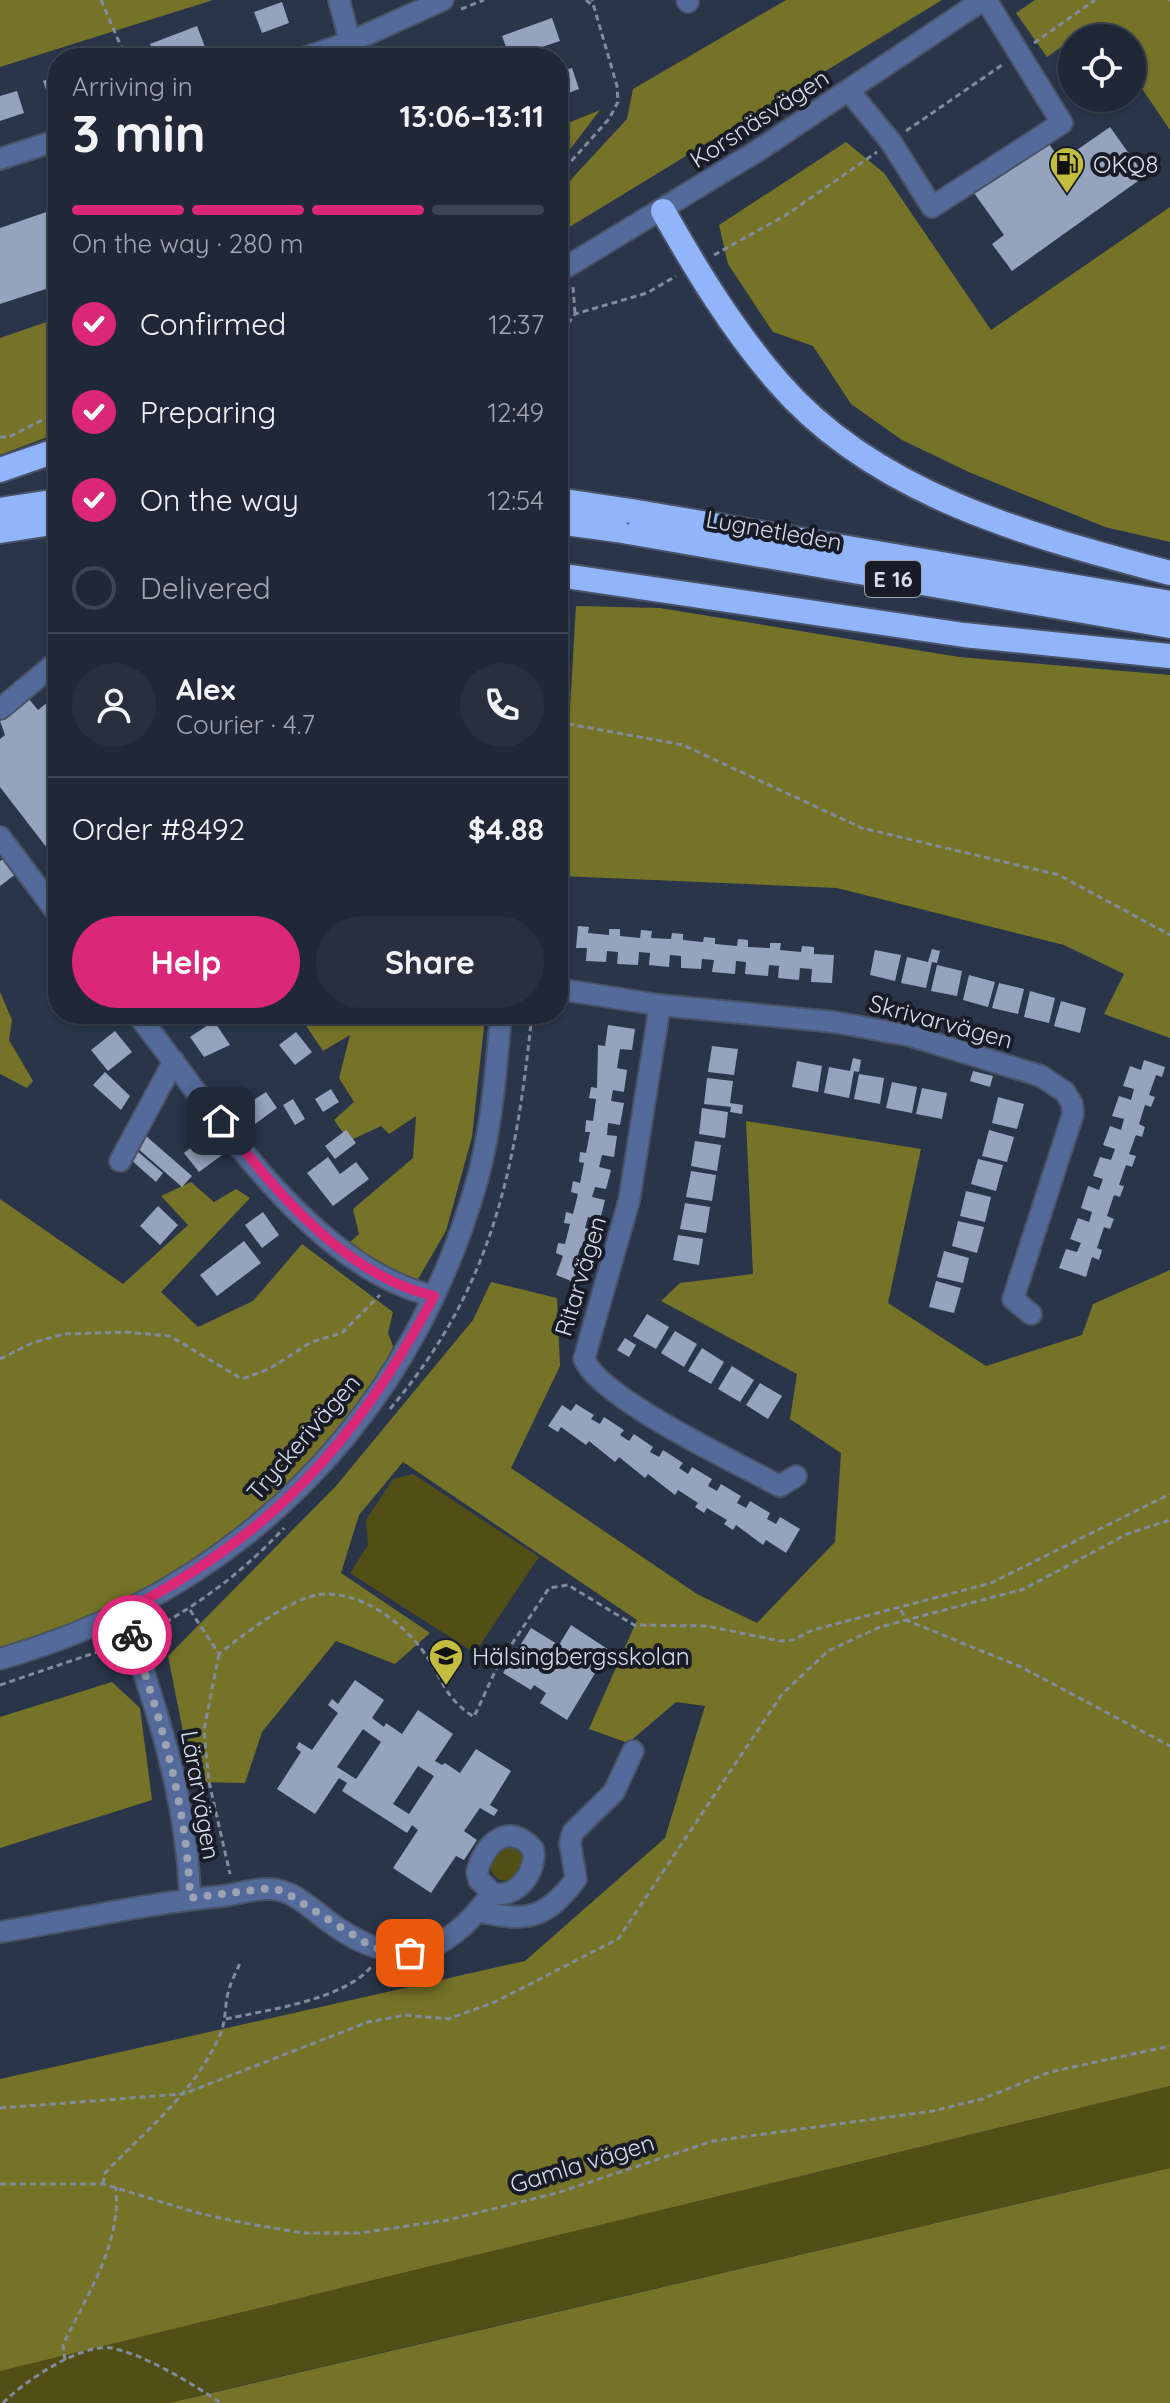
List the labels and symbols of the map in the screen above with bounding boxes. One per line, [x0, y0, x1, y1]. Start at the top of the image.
street label: Korsnäsvägen [684, 62, 834, 174]
fuel station icon: OKQ8 [1048, 145, 1086, 195]
place label: OKQ8 [1093, 149, 1158, 179]
street label: Lugnetleden [704, 503, 844, 557]
road number: E 16 [865, 561, 921, 597]
street label: Skrivarvägen [866, 987, 1016, 1055]
pin [187, 1087, 255, 1155]
street label: Ritarvägen [548, 1213, 612, 1339]
street label: Tryckerivägen [240, 1368, 366, 1506]
courier [92, 1595, 172, 1675]
school or university icon: Hälsingbergsskolan [427, 1637, 465, 1687]
place label: Hälsingbergsskolan [472, 1641, 690, 1671]
street label: Lärarvägen [175, 1728, 227, 1862]
pin [376, 1919, 444, 1987]
street label: Gamla vägen [506, 2127, 658, 2199]

